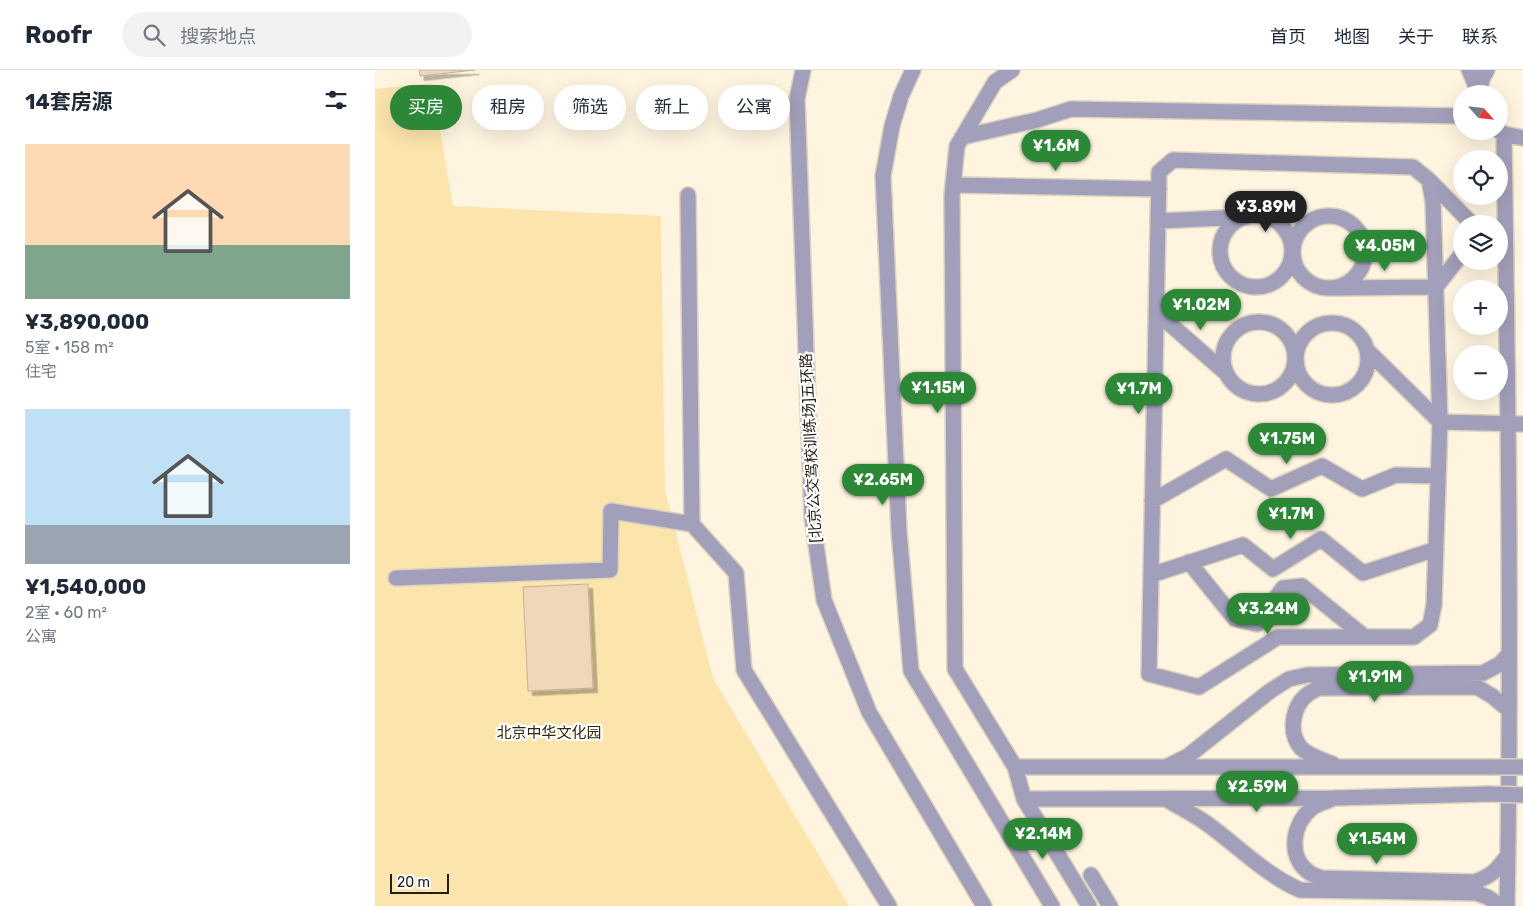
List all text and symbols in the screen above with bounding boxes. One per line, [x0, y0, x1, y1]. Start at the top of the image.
search box [122, 12, 472, 57]
text: Roofr [25, 21, 92, 49]
icon: search [140, 21, 168, 49]
text: 搜索地点 [180, 25, 256, 48]
text: 首页 [1270, 26, 1306, 48]
text: 地图 [1334, 26, 1370, 48]
text: 关于 [1398, 26, 1434, 48]
text: 联系 [1462, 26, 1498, 48]
chip: 买房 [390, 85, 462, 130]
chip: 租房 [472, 85, 544, 130]
chip: 筛选 [554, 85, 626, 130]
chip: 新上 [636, 85, 708, 130]
chip: 公寓 [718, 85, 790, 130]
north arrow [1453, 85, 1507, 140]
map controls [1453, 85, 1508, 400]
icon: filters [322, 86, 350, 114]
text: 14套房源 [25, 89, 113, 114]
pin: ¥1.6M [1021, 129, 1091, 172]
text: ¥1.6M [1032, 136, 1080, 155]
button: locate [1453, 150, 1508, 205]
icon: home [143, 176, 233, 266]
pin: ¥3.89M [1225, 190, 1307, 233]
text: ¥3.89M [1236, 197, 1296, 216]
button: layers [1453, 215, 1508, 270]
pin: ¥4.05M [1344, 230, 1426, 272]
text: ¥4.05M [1355, 236, 1415, 255]
button: + [1453, 280, 1508, 335]
pin: ¥1.02M [1160, 288, 1242, 331]
text: ¥1.02M [1172, 295, 1230, 314]
text: ¥3,890,000 [25, 309, 149, 334]
text: 5室 · 158 m² [25, 338, 114, 357]
button: − [1453, 345, 1508, 400]
street label: [北京公交驾校训练场]五环路 [797, 353, 825, 543]
text: 住宅 [25, 362, 57, 381]
pin: ¥1.15M [897, 372, 979, 414]
pin: ¥1.7M [1104, 372, 1174, 415]
text: ¥1.15M [911, 378, 965, 397]
text: ¥1.7M [1116, 379, 1162, 398]
pin: ¥1.75M [1246, 422, 1328, 465]
text: ¥1.75M [1259, 429, 1315, 448]
icon: home [143, 441, 233, 531]
pin: ¥2.65M [842, 464, 924, 506]
text: ¥2.65M [853, 470, 913, 489]
pin: ¥1.7M [1256, 498, 1326, 540]
text: ¥1.7M [1268, 504, 1314, 523]
text: ¥1,540,000 [25, 574, 146, 599]
pin: ¥3.24M [1227, 592, 1309, 635]
text: ¥3.24M [1238, 599, 1298, 618]
text: 2室 · 60 m² [25, 603, 107, 622]
text: 公寓 [25, 627, 57, 646]
pin: ¥1.91M [1334, 660, 1416, 703]
text: ¥1.91M [1348, 667, 1402, 686]
park label: 北京中华文化园 [496, 724, 602, 742]
pin: ¥2.59M [1216, 770, 1298, 813]
text: ¥2.59M [1227, 777, 1287, 796]
pin: ¥2.14M [1002, 818, 1084, 860]
pin: ¥1.54M [1336, 822, 1418, 865]
text: ¥2.14M [1014, 824, 1072, 843]
text: ¥1.54M [1348, 829, 1406, 848]
scale bar [390, 871, 449, 894]
text: 20 m [397, 874, 430, 891]

